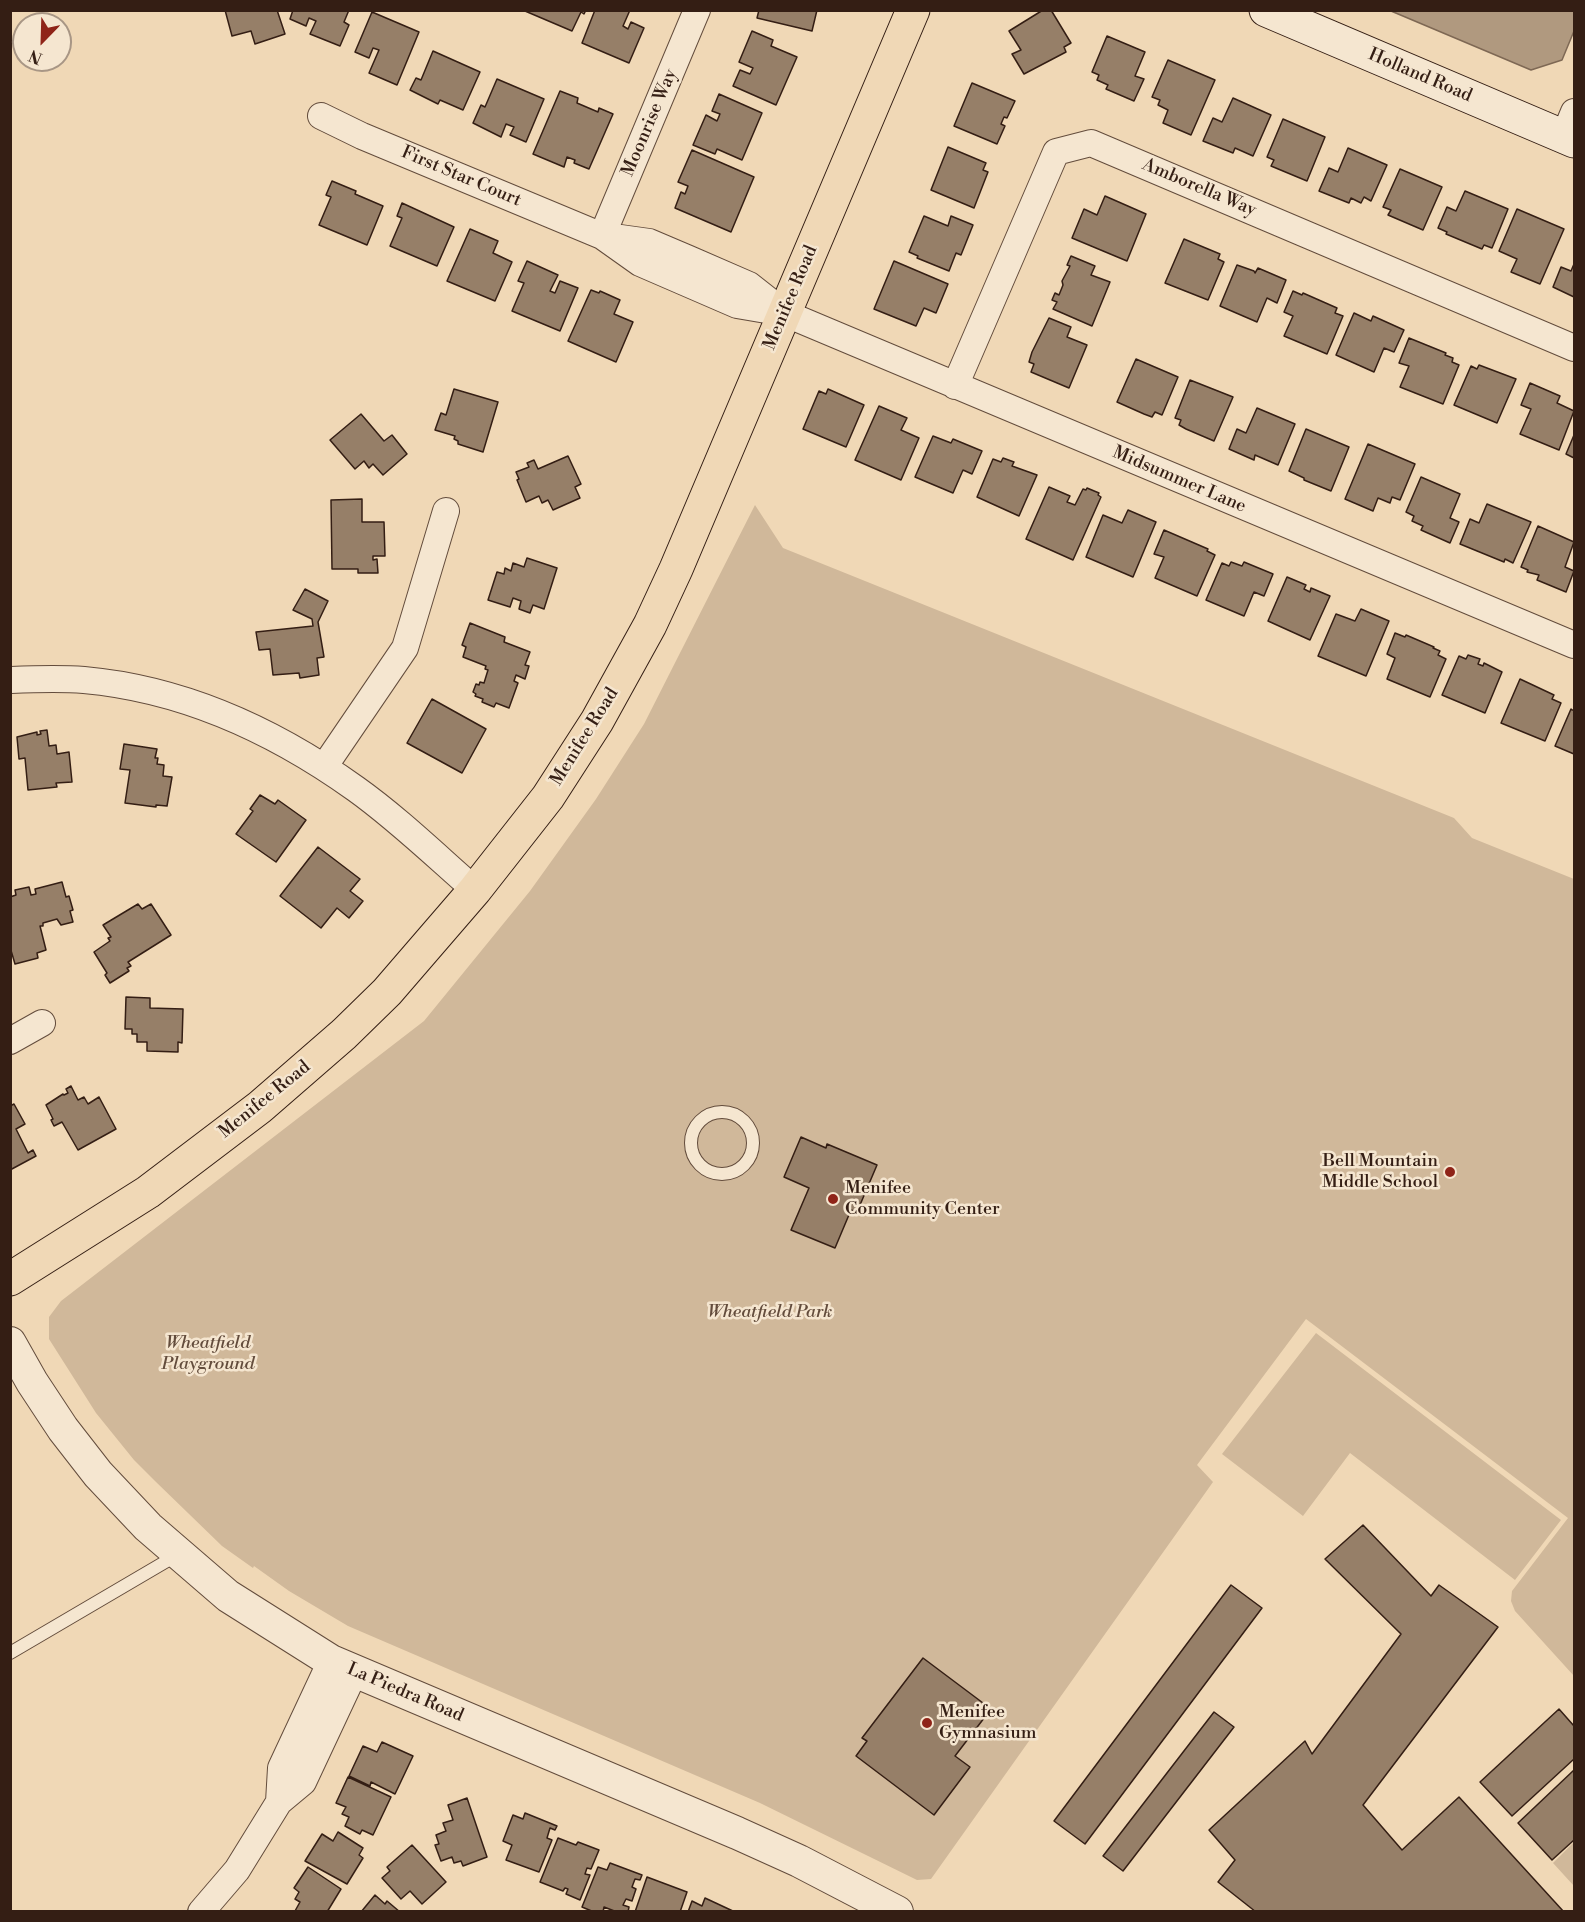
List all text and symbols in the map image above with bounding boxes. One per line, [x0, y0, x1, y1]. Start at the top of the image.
north arrow [12, 12, 72, 72]
street label: Holland Road [1365, 44, 1475, 108]
text: N [26, 45, 45, 68]
street label: Moonrise Way [618, 66, 682, 180]
street label: First Star Court [398, 142, 524, 212]
street label: Amborella Way [1139, 154, 1259, 222]
street label: Menifee Road [759, 242, 823, 354]
street label: Midsummer Lane [1109, 442, 1249, 518]
street label: Menifee Road [546, 684, 624, 790]
street label: Menifee Road [215, 1057, 315, 1143]
place label: Bell Mountain Middle School [1322, 1151, 1438, 1194]
marker: Bell Mountain Middle School [1443, 1165, 1457, 1179]
place label: Menifee Community Center [845, 1178, 1000, 1220]
marker: Menifee Community Center [826, 1192, 840, 1206]
park label: Wheatfield Park [707, 1302, 833, 1324]
park label: Wheatfield Playground [161, 1333, 255, 1376]
street label: La Piedra Road [343, 1659, 467, 1727]
place label: Menifee Gymnasium [939, 1702, 1036, 1744]
marker: Menifee Gymnasium [920, 1716, 934, 1730]

